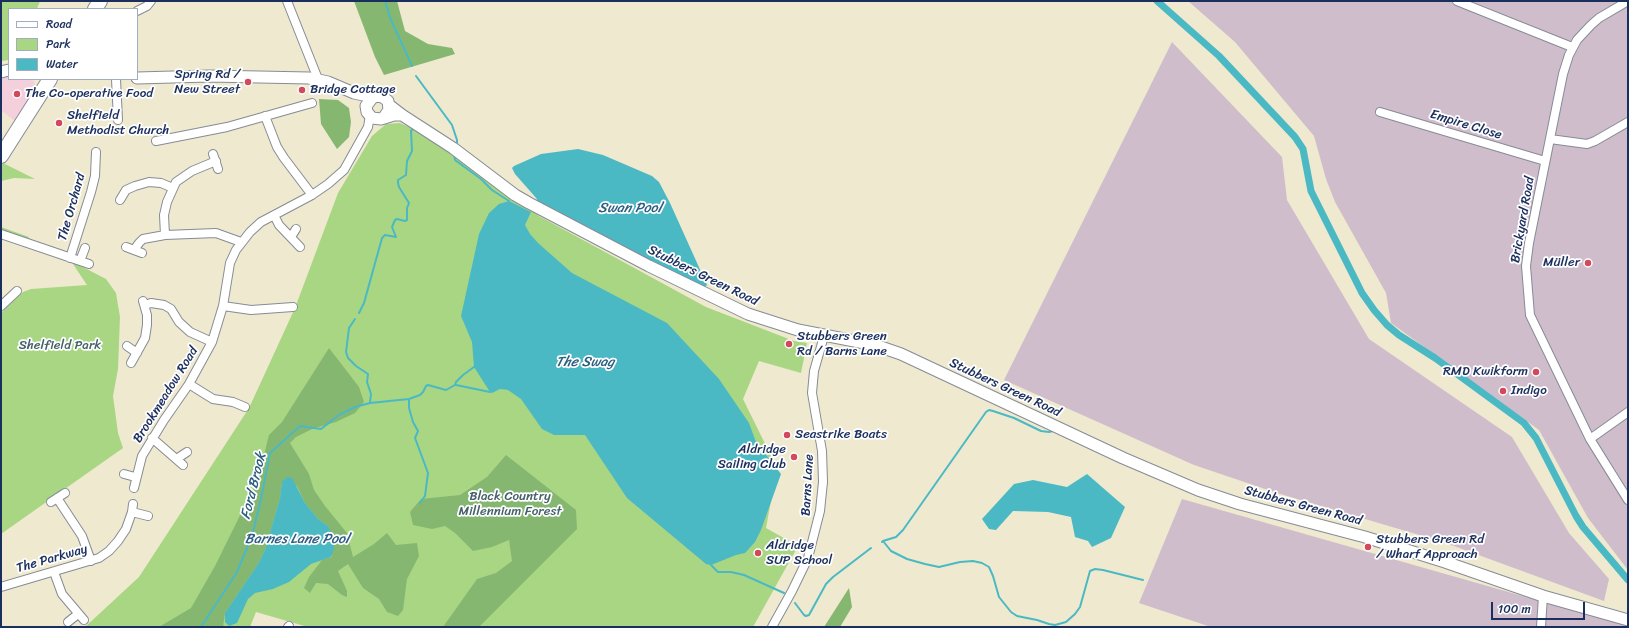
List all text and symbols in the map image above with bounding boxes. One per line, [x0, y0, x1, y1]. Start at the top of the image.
legend [8, 8, 138, 80]
text: Road [46, 13, 72, 35]
text: Park [46, 33, 71, 55]
text: Water [46, 53, 78, 75]
place label: Spring Rd / New Street [174, 67, 240, 98]
marker: Spring Rd / New Street [243, 77, 253, 87]
place label: Bridge Cottage [310, 82, 395, 98]
marker: Bridge Cottage [297, 85, 307, 95]
place label: The Co-operative Food [25, 86, 153, 102]
marker: The Co-operative Food [12, 89, 22, 99]
street label: Empire Close [1428, 107, 1504, 143]
place label: Shelfield Methodist Church [67, 108, 169, 139]
marker: Shelfield Methodist Church [54, 118, 64, 128]
street label: The Orchard [55, 171, 89, 243]
street label: Brickyard Road [1508, 176, 1538, 264]
water label: Swan Pool [598, 200, 662, 216]
street label: Stubbers Green Road [645, 242, 761, 310]
place label: Müller [1543, 255, 1580, 271]
marker: Müller [1583, 258, 1593, 268]
place label: Stubbers Green Rd / Barns Lane [797, 329, 887, 360]
park label: Shelfield Park [19, 338, 101, 354]
marker: Stubbers Green Rd / Barns Lane [784, 339, 794, 349]
street label: Brookmeadow Road [130, 344, 202, 446]
water label: The Swag [556, 354, 614, 370]
street label: Stubbers Green Road [947, 355, 1063, 421]
place label: RMD Kwikform [1443, 364, 1528, 380]
marker: RMD Kwikform [1531, 367, 1541, 377]
place label: Indigo [1511, 383, 1547, 399]
marker: Indigo [1498, 386, 1508, 396]
place label: Seastrike Boats [795, 427, 887, 443]
marker: Seastrike Boats [782, 430, 792, 440]
place label: Aldridge Sailing Club [718, 442, 786, 473]
water label: Ford Brook [238, 451, 270, 521]
marker: Aldridge Sailing Club [789, 452, 799, 462]
street label: Barns Lane [799, 454, 817, 516]
street label: Stubbers Green Road [1242, 483, 1364, 529]
park label: Black Country Millennium Forest [458, 489, 562, 520]
water label: Barnes Lane Pool [245, 531, 349, 547]
place label: Stubbers Green Rd / Wharf Approach [1376, 532, 1484, 563]
place label: Aldridge SUP School [766, 538, 832, 569]
street label: The Parkway [15, 541, 89, 577]
marker: Stubbers Green Rd / Wharf Approach [1363, 542, 1373, 552]
marker: Aldridge SUP School [753, 548, 763, 558]
scale bar [1493, 594, 1587, 620]
text: 100 m [1498, 598, 1531, 620]

